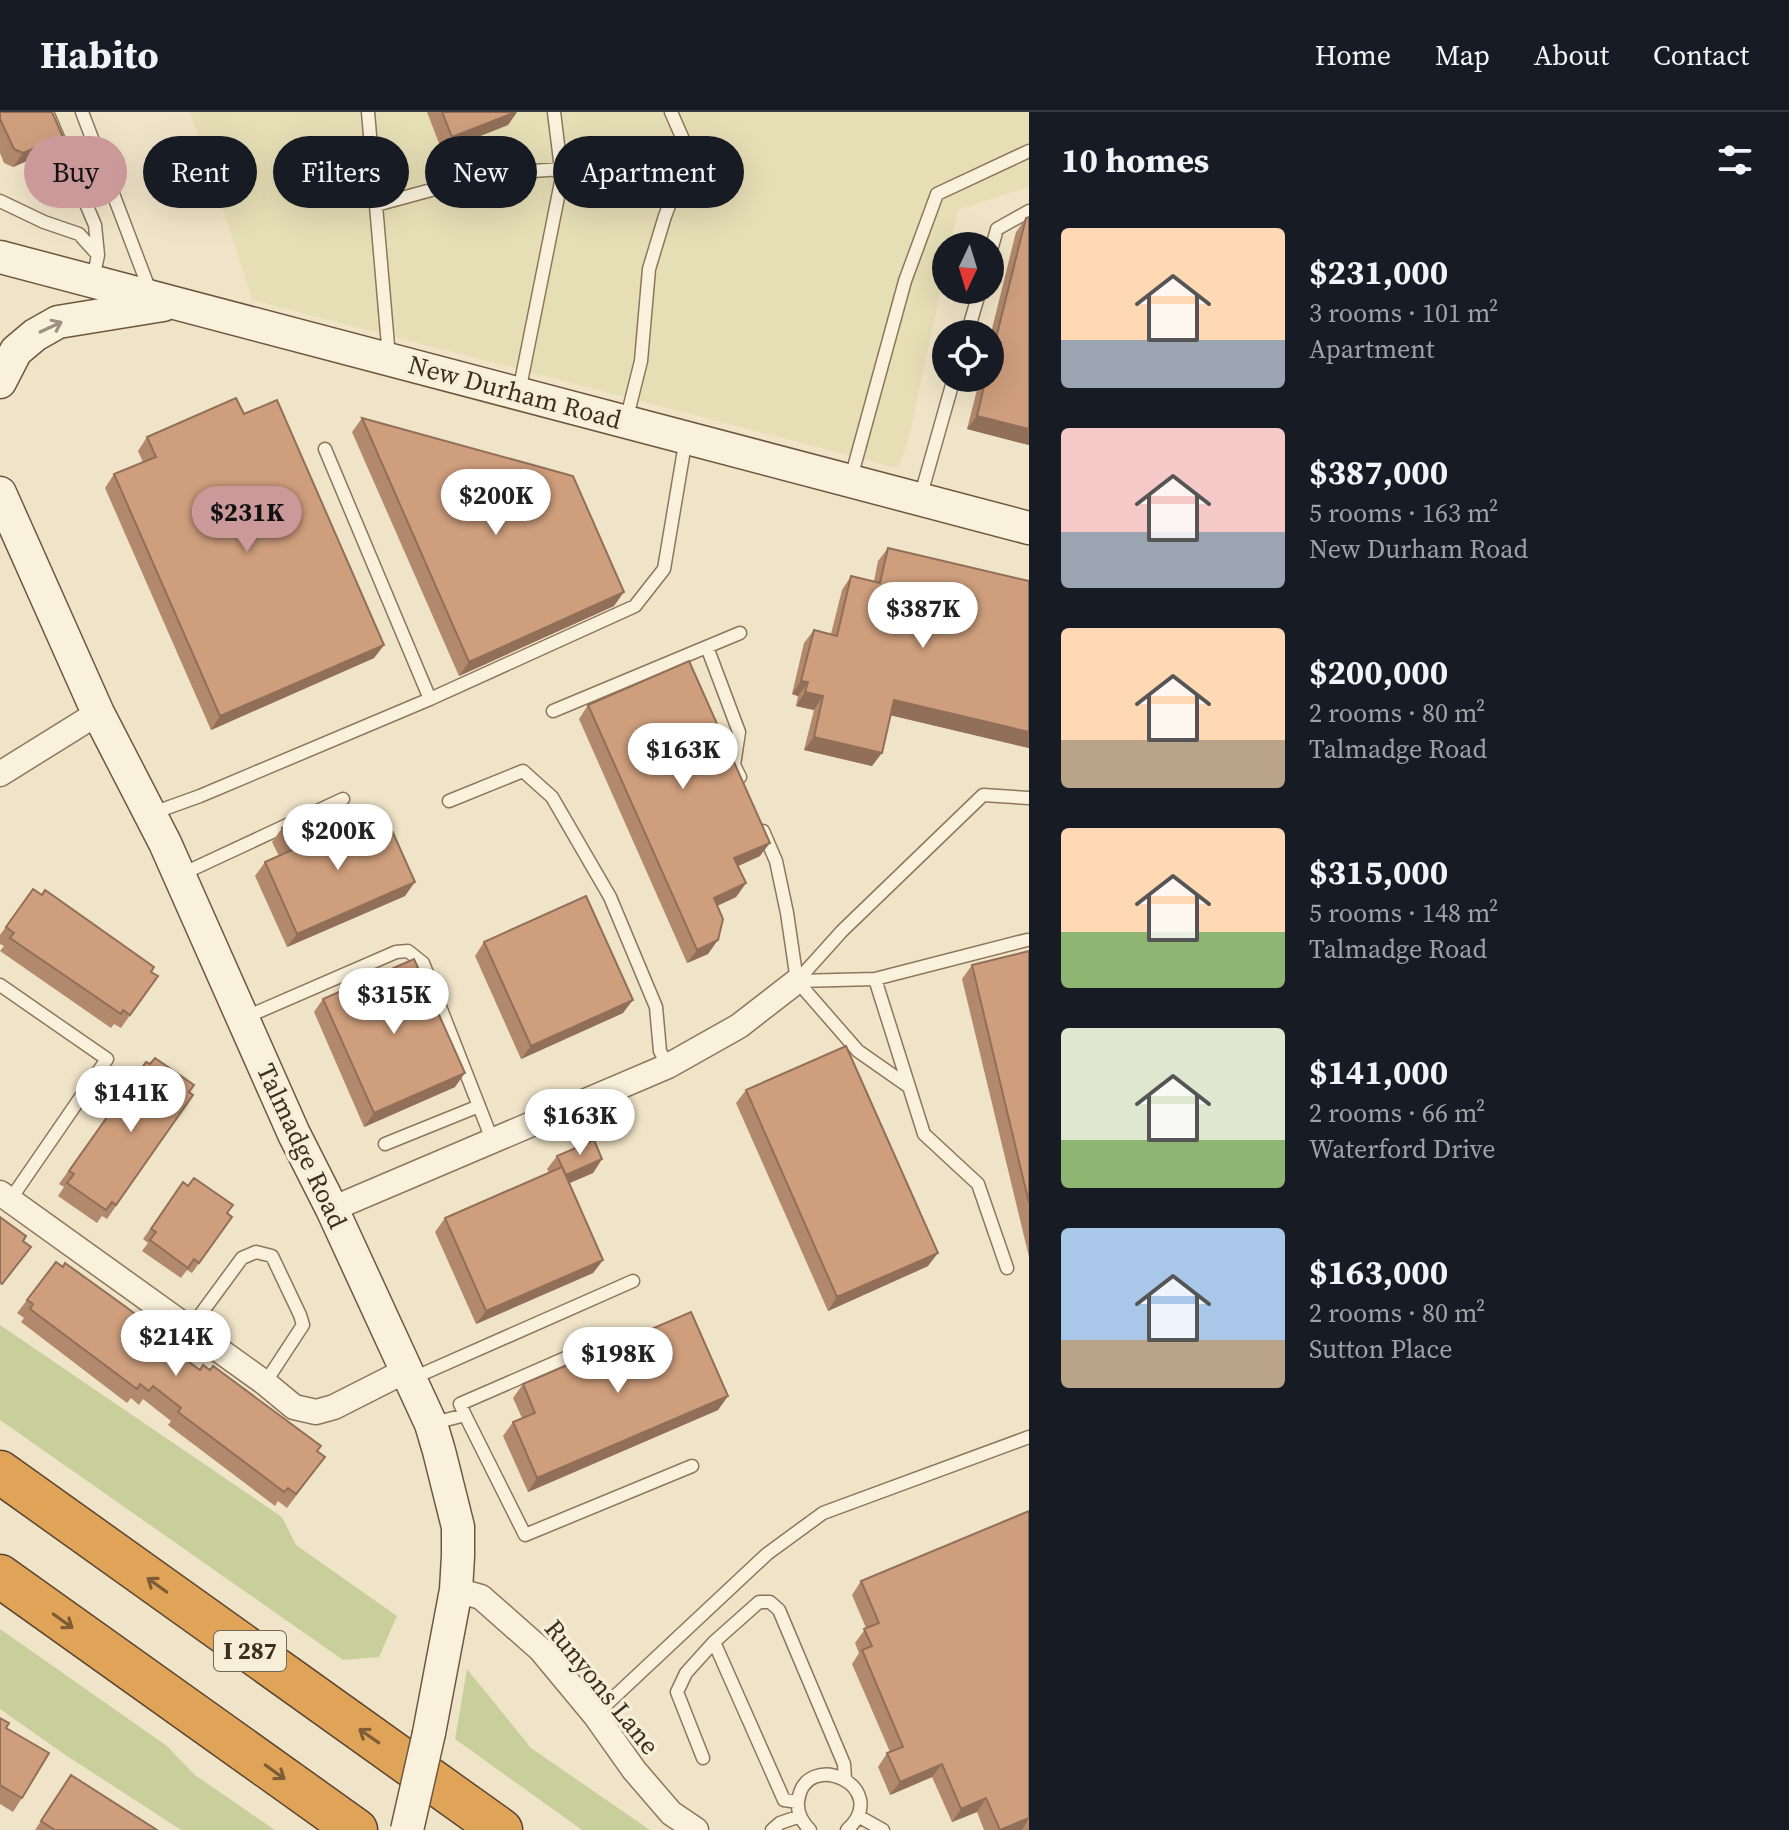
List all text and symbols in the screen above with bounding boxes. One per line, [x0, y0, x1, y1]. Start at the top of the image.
text: Habito [40, 29, 159, 81]
text: Home [1315, 36, 1391, 74]
text: Map [1435, 36, 1490, 74]
text: About [1534, 36, 1609, 74]
text: Contact [1653, 36, 1749, 74]
chip: Buy [24, 136, 127, 208]
chip: Rent [143, 136, 257, 208]
chip: Filters [273, 136, 409, 208]
chip: New [425, 136, 537, 208]
chip: Apartment [553, 136, 744, 208]
text: 10 homes [1061, 137, 1209, 183]
icon: filters [1713, 138, 1757, 182]
north arrow [932, 232, 1004, 304]
map controls [932, 232, 1004, 392]
text: $231,000 [1309, 249, 1448, 295]
icon: home [1125, 260, 1221, 356]
text: 3 rooms · 101 m² [1309, 295, 1498, 331]
one-way arrow [39, 319, 63, 334]
button: locate [932, 320, 1004, 392]
text: Apartment [1309, 331, 1434, 367]
street label: New Durham Road [404, 346, 626, 438]
text: $387,000 [1309, 449, 1448, 495]
icon: home [1125, 460, 1221, 556]
pin: $200K [440, 469, 552, 537]
text: $200K [459, 477, 533, 513]
pin: $231K [191, 486, 303, 554]
text: $231K [210, 494, 284, 530]
text: 5 rooms · 163 m² [1309, 495, 1498, 531]
text: New Durham Road [1309, 531, 1528, 567]
pin: $387K [867, 582, 979, 650]
text: $387K [886, 590, 960, 626]
text: $200,000 [1309, 649, 1448, 695]
icon: home [1125, 660, 1221, 756]
text: 2 rooms · 80 m² [1309, 695, 1485, 731]
pin: $163K [627, 723, 739, 791]
text: $163K [646, 731, 720, 767]
text: Talmadge Road [1309, 731, 1487, 767]
pin: $200K [282, 804, 394, 872]
text: $200K [301, 812, 375, 848]
text: $315,000 [1309, 849, 1448, 895]
icon: home [1125, 860, 1221, 956]
text: 5 rooms · 148 m² [1309, 895, 1498, 931]
text: Talmadge Road [1309, 931, 1487, 967]
pin: $315K [338, 968, 450, 1036]
text: $315K [357, 976, 431, 1012]
text: $141,000 [1309, 1049, 1448, 1095]
street label: Talmadge Road [248, 1058, 356, 1235]
icon: home [1125, 1060, 1221, 1156]
pin: $141K [75, 1066, 187, 1134]
text: $141K [94, 1074, 168, 1110]
pin: $163K [524, 1089, 636, 1157]
text: 2 rooms · 66 m² [1309, 1095, 1485, 1131]
text: $163K [543, 1097, 617, 1133]
text: Waterford Drive [1309, 1131, 1495, 1167]
text: $163,000 [1309, 1249, 1448, 1295]
icon: home [1125, 1260, 1221, 1356]
text: 2 rooms · 80 m² [1309, 1295, 1485, 1331]
pin: $214K [120, 1310, 232, 1378]
text: $214K [139, 1318, 213, 1354]
pin: $198K [562, 1327, 674, 1395]
text: Sutton Place [1309, 1331, 1452, 1367]
text: $198K [581, 1335, 655, 1371]
one-way arrow [147, 1577, 169, 1593]
street label: Runyons Lane [536, 1612, 668, 1762]
one-way arrow [52, 1613, 74, 1629]
road number: I 287 [214, 1631, 286, 1671]
one-way arrow [358, 1728, 380, 1744]
one-way arrow [264, 1763, 285, 1780]

